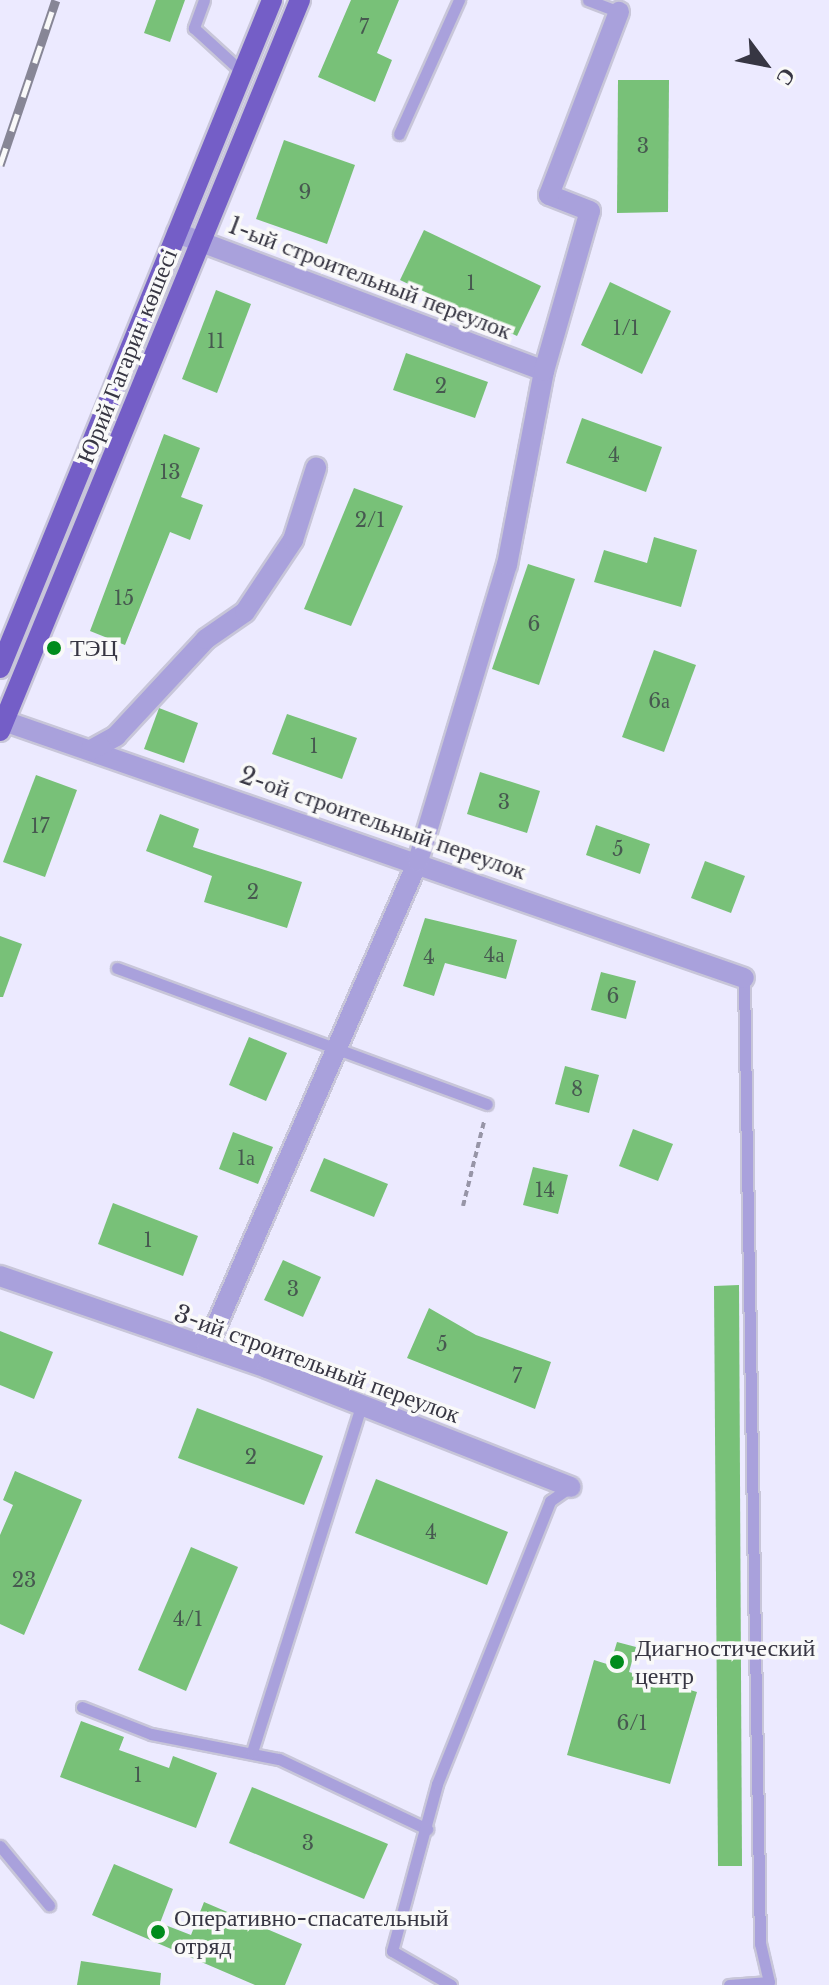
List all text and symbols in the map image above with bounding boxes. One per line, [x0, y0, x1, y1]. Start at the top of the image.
house number: 7 [359, 15, 369, 39]
north arrow [725, 24, 805, 104]
text: С [770, 63, 801, 91]
house number: 3 [637, 134, 649, 158]
house number: 9 [299, 180, 311, 204]
street label: 1-ый строительный переулок [224, 211, 516, 345]
street label: Юрий Гагарин көшесі [71, 244, 183, 468]
house number: 1 [467, 271, 475, 295]
house number: 1/1 [612, 316, 640, 340]
house number: 11 [207, 329, 225, 353]
house number: 2 [435, 374, 447, 398]
house number: 4 [608, 443, 620, 467]
house number: 13 [159, 460, 181, 484]
house number: 2/1 [355, 508, 385, 532]
house number: 15 [114, 586, 134, 610]
house number: 6 [528, 612, 540, 636]
place label: ТЭЦ [70, 634, 118, 662]
marker: ТЭЦ [45, 639, 63, 657]
house number: 6а [648, 689, 670, 713]
house number: 1 [310, 734, 318, 758]
street label: 2-ой строительный переулок [236, 760, 530, 886]
house number: 3 [498, 790, 510, 814]
house number: 17 [31, 814, 49, 838]
house number: 5 [612, 837, 624, 861]
house number: 2 [247, 880, 259, 904]
house number: 4а [484, 943, 504, 967]
house number: 4 [423, 945, 435, 969]
house number: 6 [607, 984, 619, 1008]
house number: 8 [571, 1077, 583, 1101]
house number: 1а [237, 1146, 255, 1170]
house number: 14 [535, 1178, 555, 1202]
house number: 1 [144, 1228, 152, 1252]
house number: 3 [287, 1277, 299, 1301]
street label: 3-ий строительный переулок [170, 1299, 464, 1429]
house number: 5 [436, 1332, 448, 1356]
house number: 7 [512, 1364, 522, 1388]
house number: 2 [245, 1445, 257, 1469]
house number: 4 [425, 1520, 437, 1544]
house number: 23 [12, 1568, 36, 1592]
house number: 4/1 [173, 1607, 203, 1631]
place label: Диагностический центр [635, 1634, 815, 1690]
marker: Диагностический центр [606, 1651, 628, 1673]
house number: 6/1 [617, 1711, 647, 1735]
house number: 1 [134, 1763, 142, 1787]
house number: 3 [302, 1831, 314, 1855]
place label: Оперативно-спасательный отряд [174, 1904, 448, 1960]
marker: Оперативно-спасательный отряд [149, 1923, 167, 1941]

